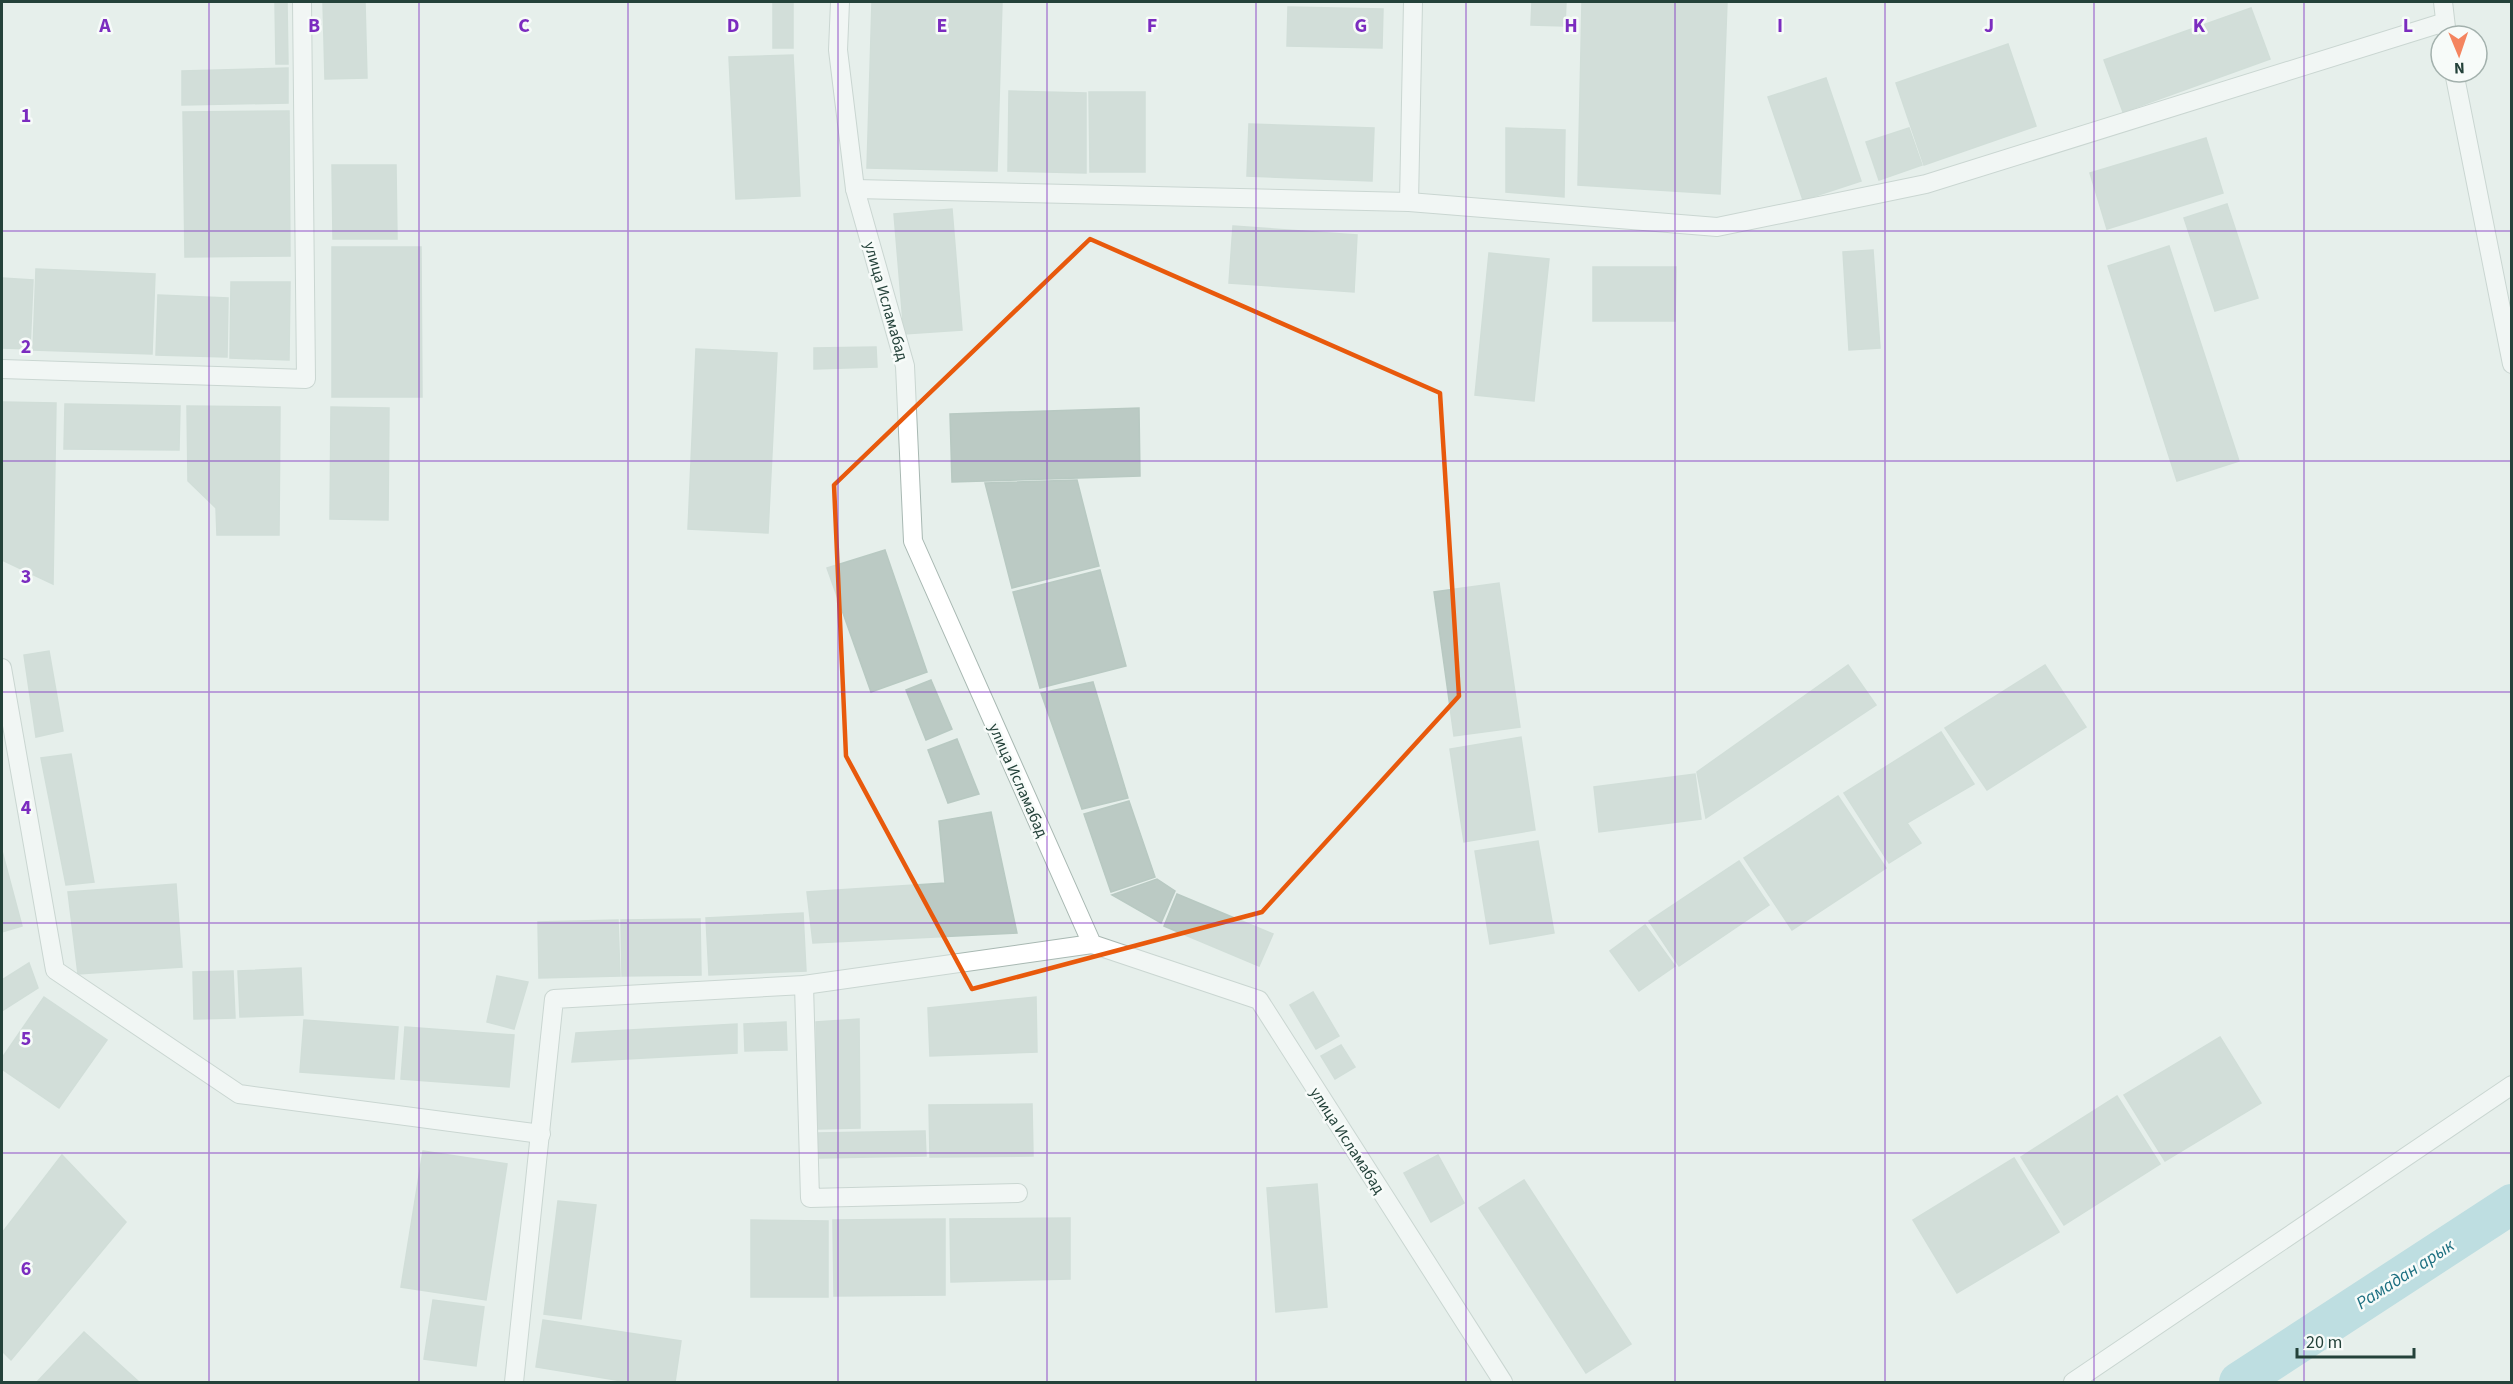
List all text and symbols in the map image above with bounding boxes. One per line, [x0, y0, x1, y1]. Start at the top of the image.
text: A [98, 12, 111, 40]
text: B [308, 12, 320, 40]
text: C [518, 12, 530, 40]
text: D [727, 12, 739, 40]
text: E [937, 12, 947, 40]
text: F [1147, 12, 1157, 40]
text: G [1355, 12, 1367, 40]
text: H [1564, 12, 1578, 40]
text: I [1777, 12, 1783, 40]
text: J [1984, 12, 1994, 40]
text: K [2193, 12, 2206, 40]
text: L [2403, 12, 2413, 40]
north arrow [2429, 24, 2489, 84]
text: N [2454, 57, 2465, 79]
text: 1 [21, 102, 31, 130]
street label: улица Исламабад [859, 239, 914, 364]
text: 2 [21, 333, 31, 361]
text: 3 [21, 563, 31, 591]
street label: улица Исламабад [983, 720, 1053, 842]
text: 4 [21, 794, 32, 822]
text: 5 [21, 1025, 31, 1053]
street label: улица Исламабад [1304, 1083, 1390, 1199]
water label: Рамадан арык [2351, 1233, 2460, 1316]
text: 6 [21, 1255, 31, 1283]
scale bar [2297, 1321, 2414, 1359]
text: 20 m [2306, 1330, 2342, 1355]

